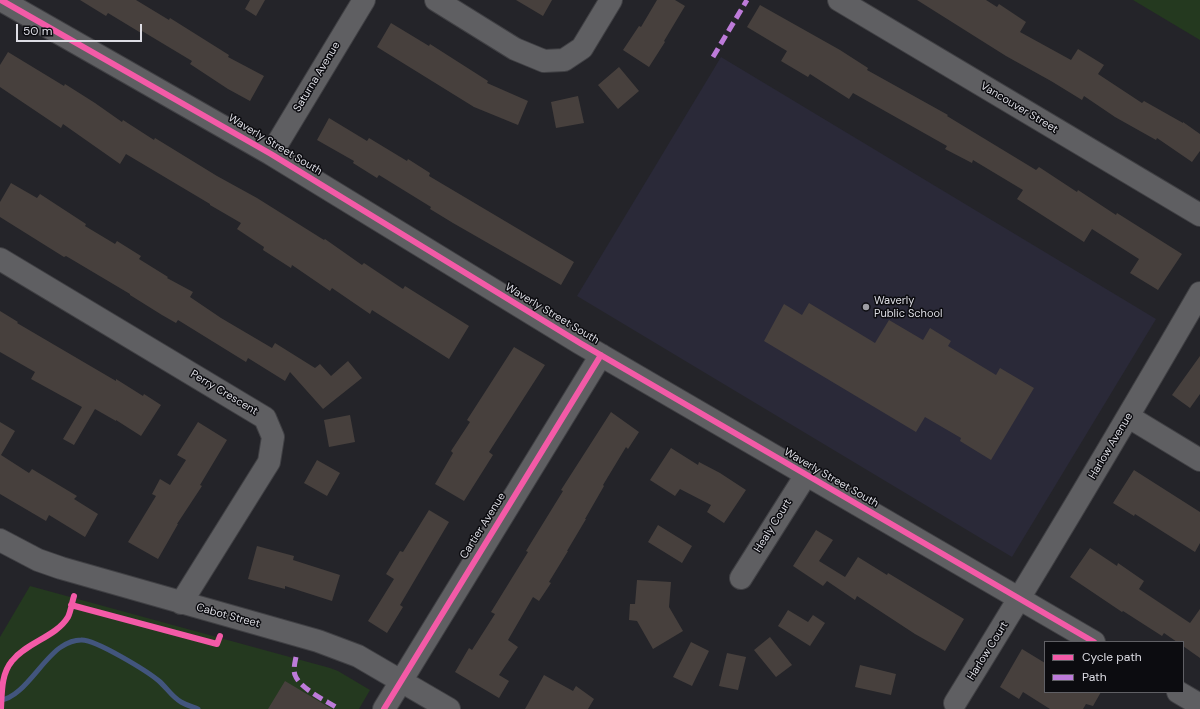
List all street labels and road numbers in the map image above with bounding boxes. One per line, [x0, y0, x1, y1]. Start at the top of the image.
street label: Saturna Avenue [291, 40, 343, 114]
street label: Vancouver Street [978, 80, 1060, 136]
street label: Waverly Street South [226, 112, 324, 178]
street label: Waverly Street South [503, 281, 601, 347]
street label: Perry Crescent [188, 368, 260, 418]
street label: Harlow Avenue [1086, 410, 1136, 482]
street label: Waverly Street South [781, 445, 881, 511]
street label: Cartier Avenue [457, 490, 509, 562]
street label: Healy Court [751, 497, 795, 555]
street label: Cabot Street [195, 601, 261, 631]
street label: Harlow Court [965, 619, 1011, 683]

